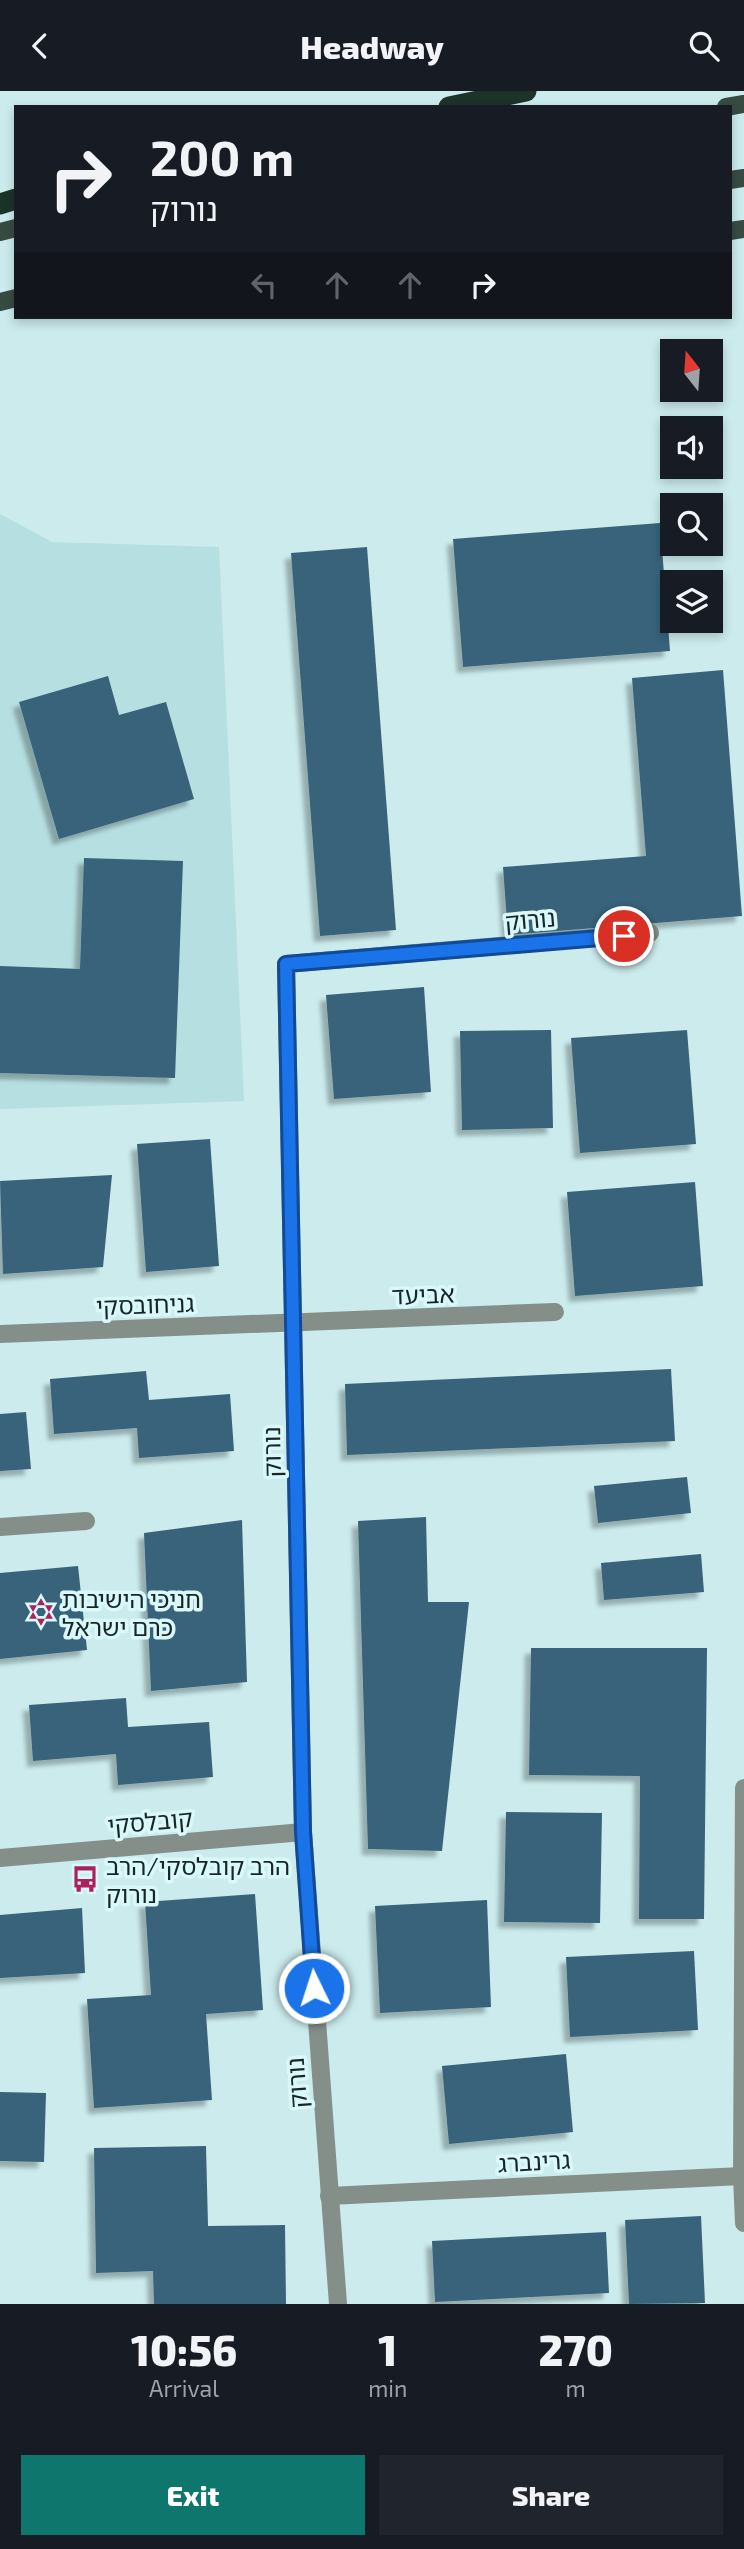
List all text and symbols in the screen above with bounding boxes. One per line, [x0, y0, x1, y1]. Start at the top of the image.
icon: back [21, 27, 59, 65]
text: Headway [300, 27, 444, 65]
icon: search [685, 27, 723, 65]
text: 200 m [150, 127, 294, 186]
icon: right [35, 133, 126, 224]
text: נורוק [150, 189, 218, 227]
icon: left [245, 266, 283, 304]
icon: ahead [318, 266, 356, 304]
icon: ahead [391, 266, 429, 304]
icon: right [464, 266, 502, 304]
north arrow [660, 339, 723, 403]
map controls [660, 339, 723, 633]
button: sound [660, 416, 723, 479]
button: search [660, 493, 723, 556]
button: layers [660, 570, 723, 633]
street label: נורוק [503, 902, 557, 936]
pin [594, 906, 654, 966]
icon: arrive [605, 917, 643, 955]
street label: אביעד [391, 1278, 455, 1310]
street label: גניחובסקי [95, 1288, 195, 1320]
street label: נורוק [256, 1426, 286, 1478]
place label: חניכי הישיבות כרם ישראל [62, 1584, 201, 1641]
synagogue icon: חניכי הישיבות כרם ישראל [26, 1597, 56, 1627]
street label: קובלסקי [106, 1803, 194, 1839]
place label: הרב קובלסקי/הרב נורוק [106, 1851, 290, 1908]
bus stop icon: הרב קובלסקי/הרב נורוק [70, 1864, 100, 1894]
position arrow [277, 1951, 351, 2025]
street label: נורוק [280, 2057, 312, 2109]
street label: גרינברג [497, 2145, 571, 2177]
text: 10:56 [131, 2324, 237, 2374]
text: 1 [378, 2324, 397, 2374]
text: 270 [538, 2324, 613, 2374]
text: Arrival [149, 2374, 219, 2402]
text: min [368, 2374, 407, 2402]
text: m [566, 2374, 586, 2402]
button: Exit [21, 2455, 365, 2535]
button: Share [379, 2455, 723, 2535]

